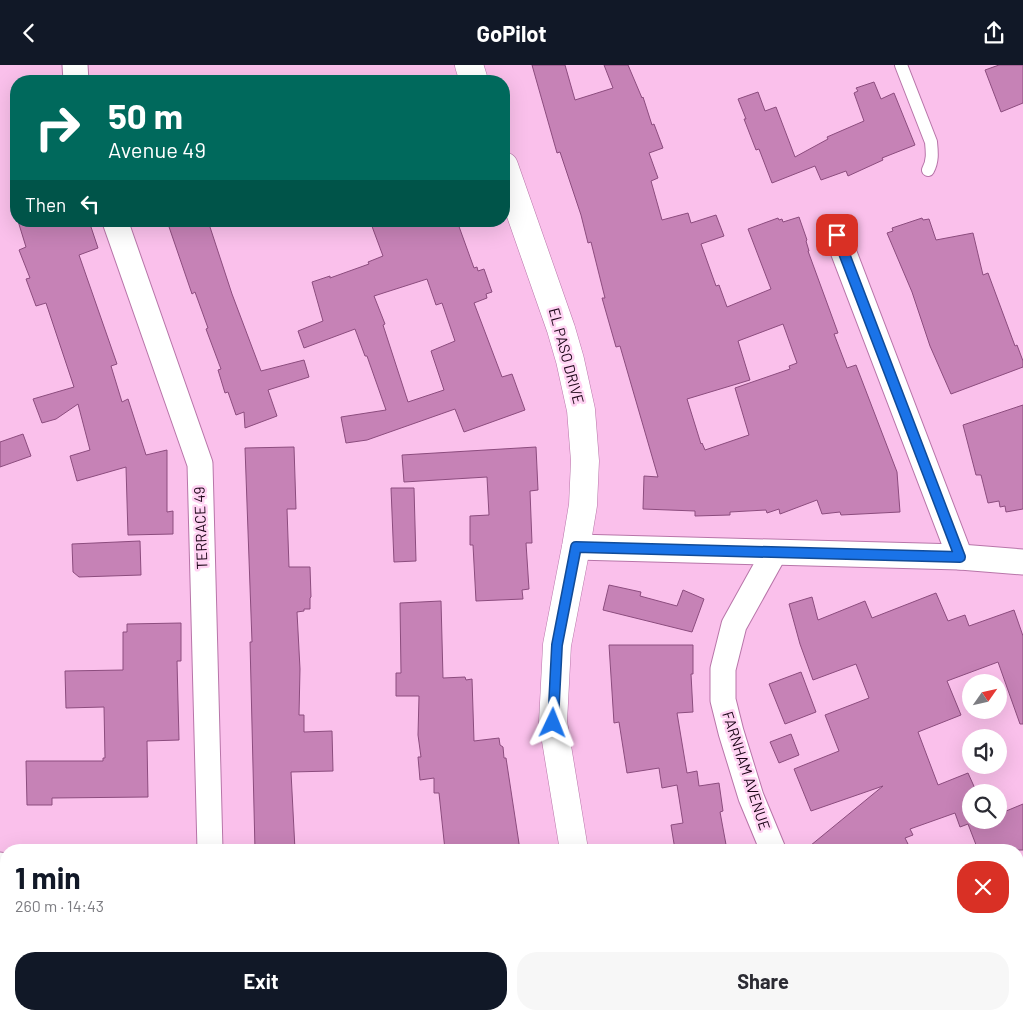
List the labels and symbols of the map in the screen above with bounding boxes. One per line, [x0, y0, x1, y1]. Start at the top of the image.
pin [816, 214, 858, 256]
street label: EL PASO DRIVE [545, 306, 588, 406]
street label: TERRACE 49 [190, 486, 210, 570]
north arrow [962, 674, 1008, 719]
position arrow [526, 696, 578, 748]
street label: FARNHAM AVENUE [719, 709, 775, 832]

